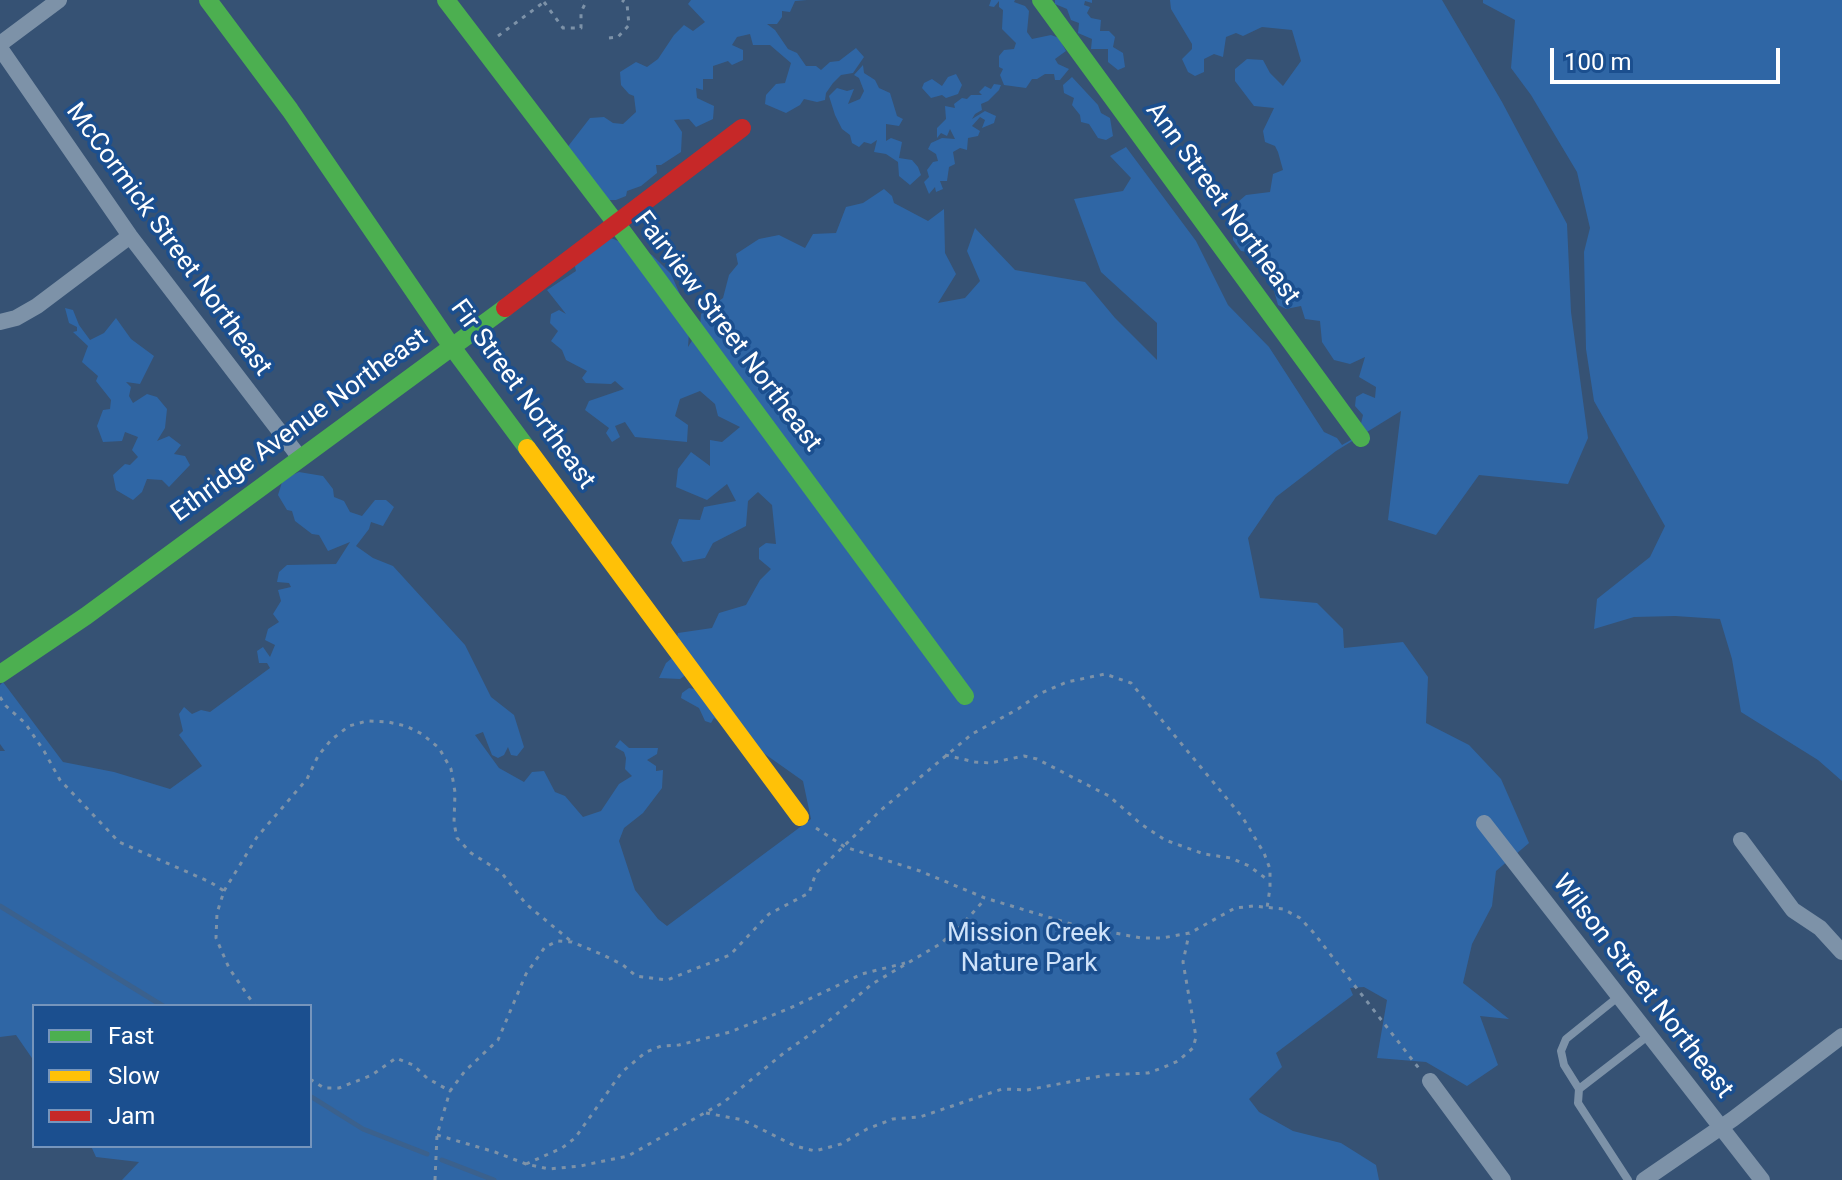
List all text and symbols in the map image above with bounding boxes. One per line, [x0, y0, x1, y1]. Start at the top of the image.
scale bar [1554, 32, 1784, 82]
text: 100 m [1564, 48, 1631, 76]
street label: McCormick Street Northeast [58, 97, 278, 383]
street label: Ann Street Northeast [1138, 97, 1306, 311]
street label: Fairview Street Northeast [626, 206, 828, 458]
street label: Fir Street Northeast [443, 294, 601, 496]
street label: Ethridge Avenue Northeast [166, 323, 434, 529]
street label: Wilson Street Northeast [1545, 869, 1739, 1105]
park label: Mission Creek Nature Park [947, 918, 1111, 980]
legend [32, 1004, 312, 1148]
text: Fast [108, 1022, 154, 1050]
text: Slow [108, 1062, 160, 1090]
text: Jam [108, 1102, 155, 1130]

